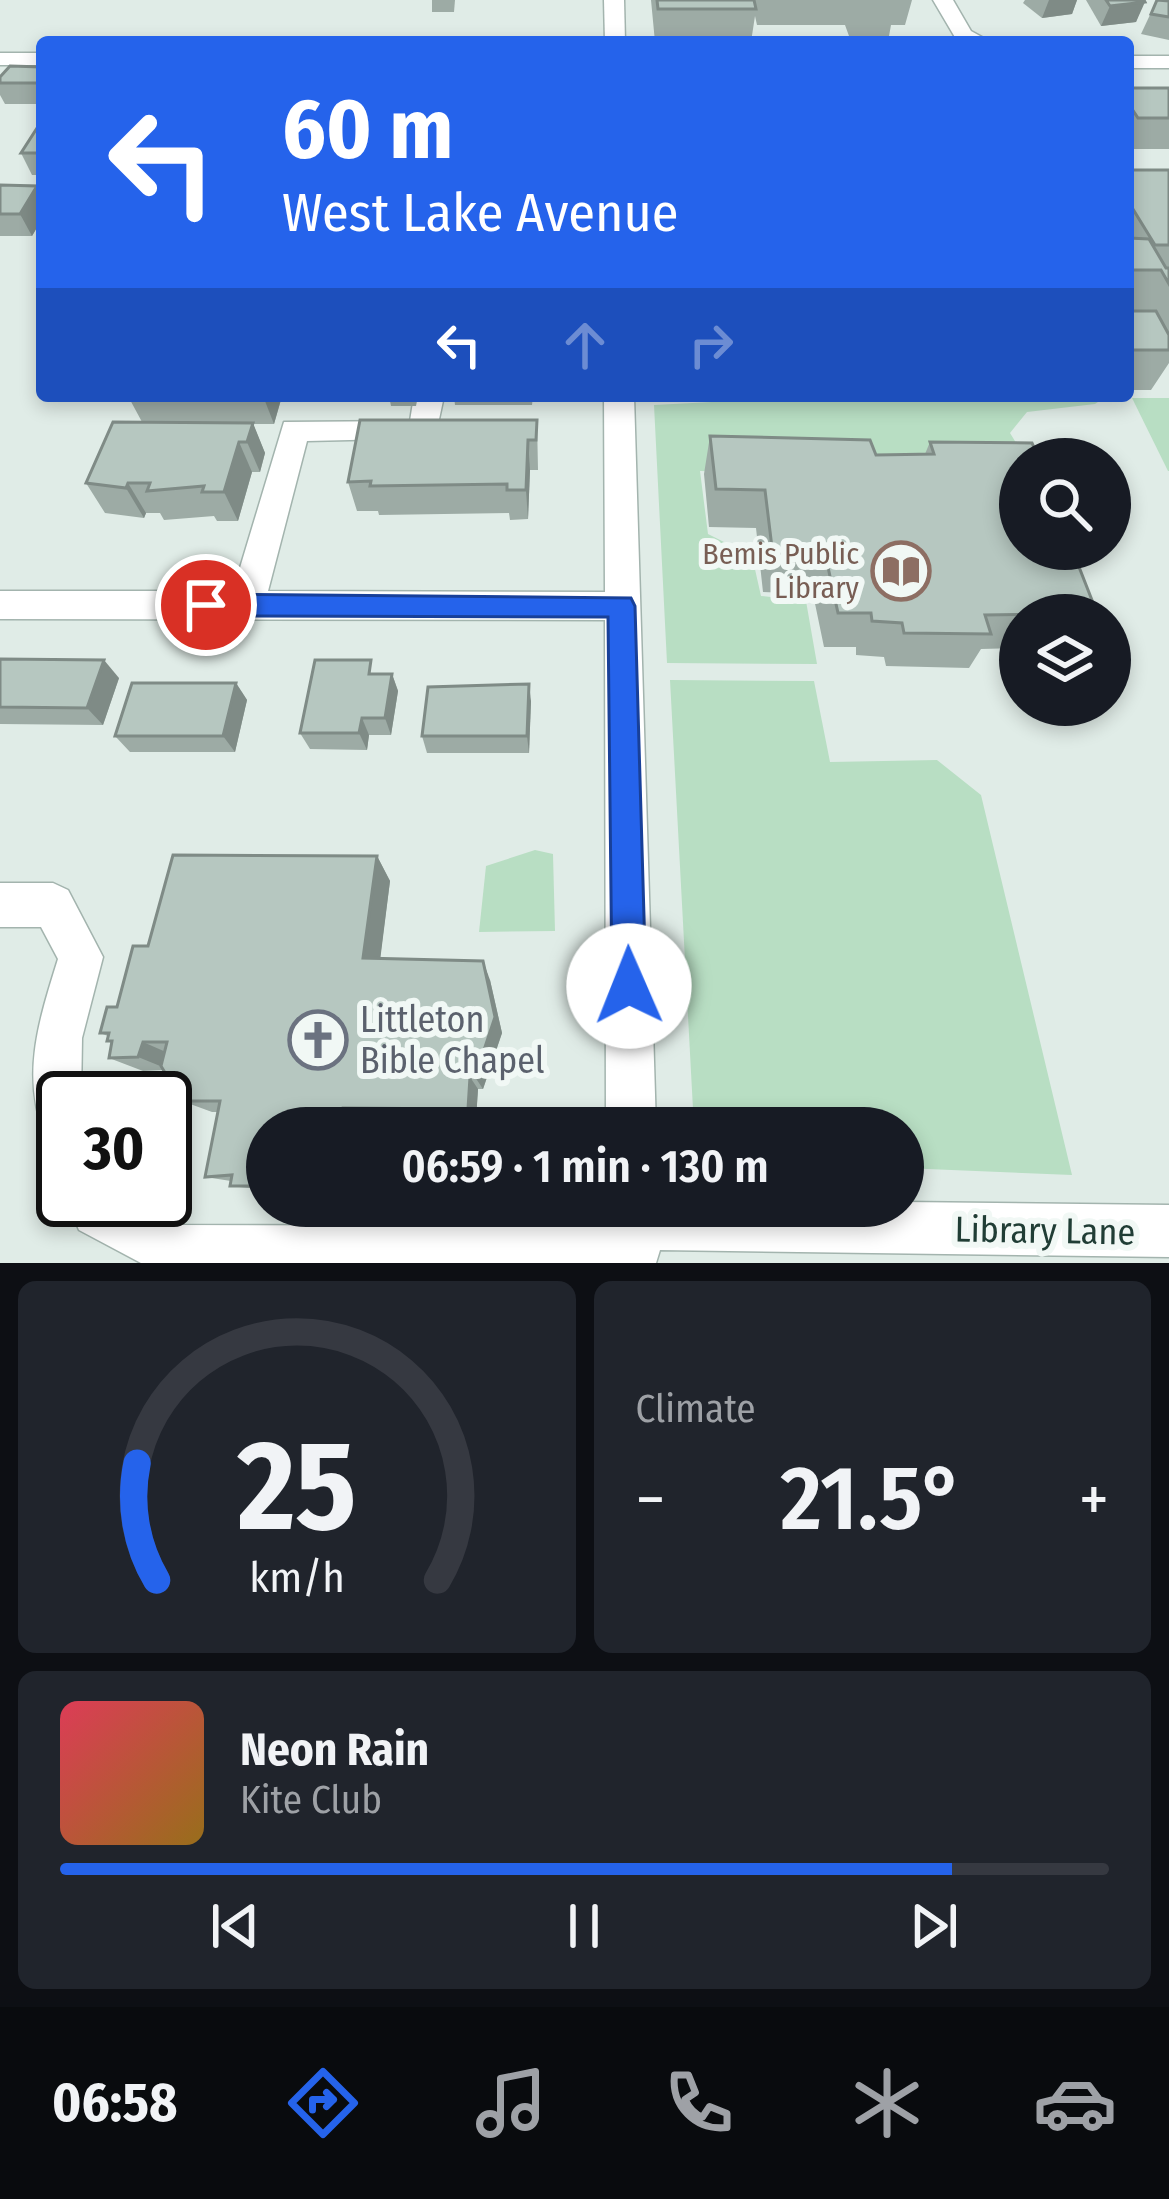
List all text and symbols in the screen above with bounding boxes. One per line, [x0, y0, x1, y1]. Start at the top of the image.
text: 60 m [282, 79, 453, 180]
icon: left [84, 84, 240, 240]
text: West Lake Avenue [282, 181, 678, 245]
icon: left [426, 312, 492, 378]
icon: ahead [552, 312, 618, 378]
icon: right [678, 312, 744, 378]
map controls [999, 438, 1131, 726]
button: search [999, 438, 1131, 570]
place label: Bemis Public Library [702, 536, 860, 606]
library icon: Bemis Public Library [870, 540, 932, 602]
pin [155, 554, 257, 656]
icon: arrive [173, 572, 239, 638]
button: layers [999, 594, 1131, 726]
position arrow [566, 923, 692, 1049]
place label: Littleton Bible Chapel [360, 998, 544, 1083]
church icon: Littleton Bible Chapel [287, 1009, 349, 1071]
speed limit sign: 30 [36, 1071, 192, 1227]
text: 06:59 · 1 min · 130 m [401, 1140, 769, 1194]
street label: Library Lane [954, 1207, 1136, 1255]
text: Climate [636, 1386, 756, 1432]
text: 25 [236, 1412, 356, 1562]
text: 21.5° [781, 1445, 964, 1553]
text: − [636, 1460, 665, 1539]
text: + [1079, 1460, 1109, 1539]
text: km/h [249, 1552, 345, 1603]
text: Neon Rain [240, 1723, 429, 1777]
text: Kite Club [240, 1777, 382, 1823]
icon: previous [202, 1893, 268, 1959]
icon: pause [551, 1893, 617, 1959]
icon: next [901, 1893, 967, 1959]
icon: directions [281, 2061, 365, 2145]
icon: music [469, 2061, 553, 2145]
icon: phone [657, 2061, 741, 2145]
icon: climate [845, 2061, 929, 2145]
icon: car [1033, 2061, 1117, 2145]
text: 06:58 [52, 2071, 178, 2135]

